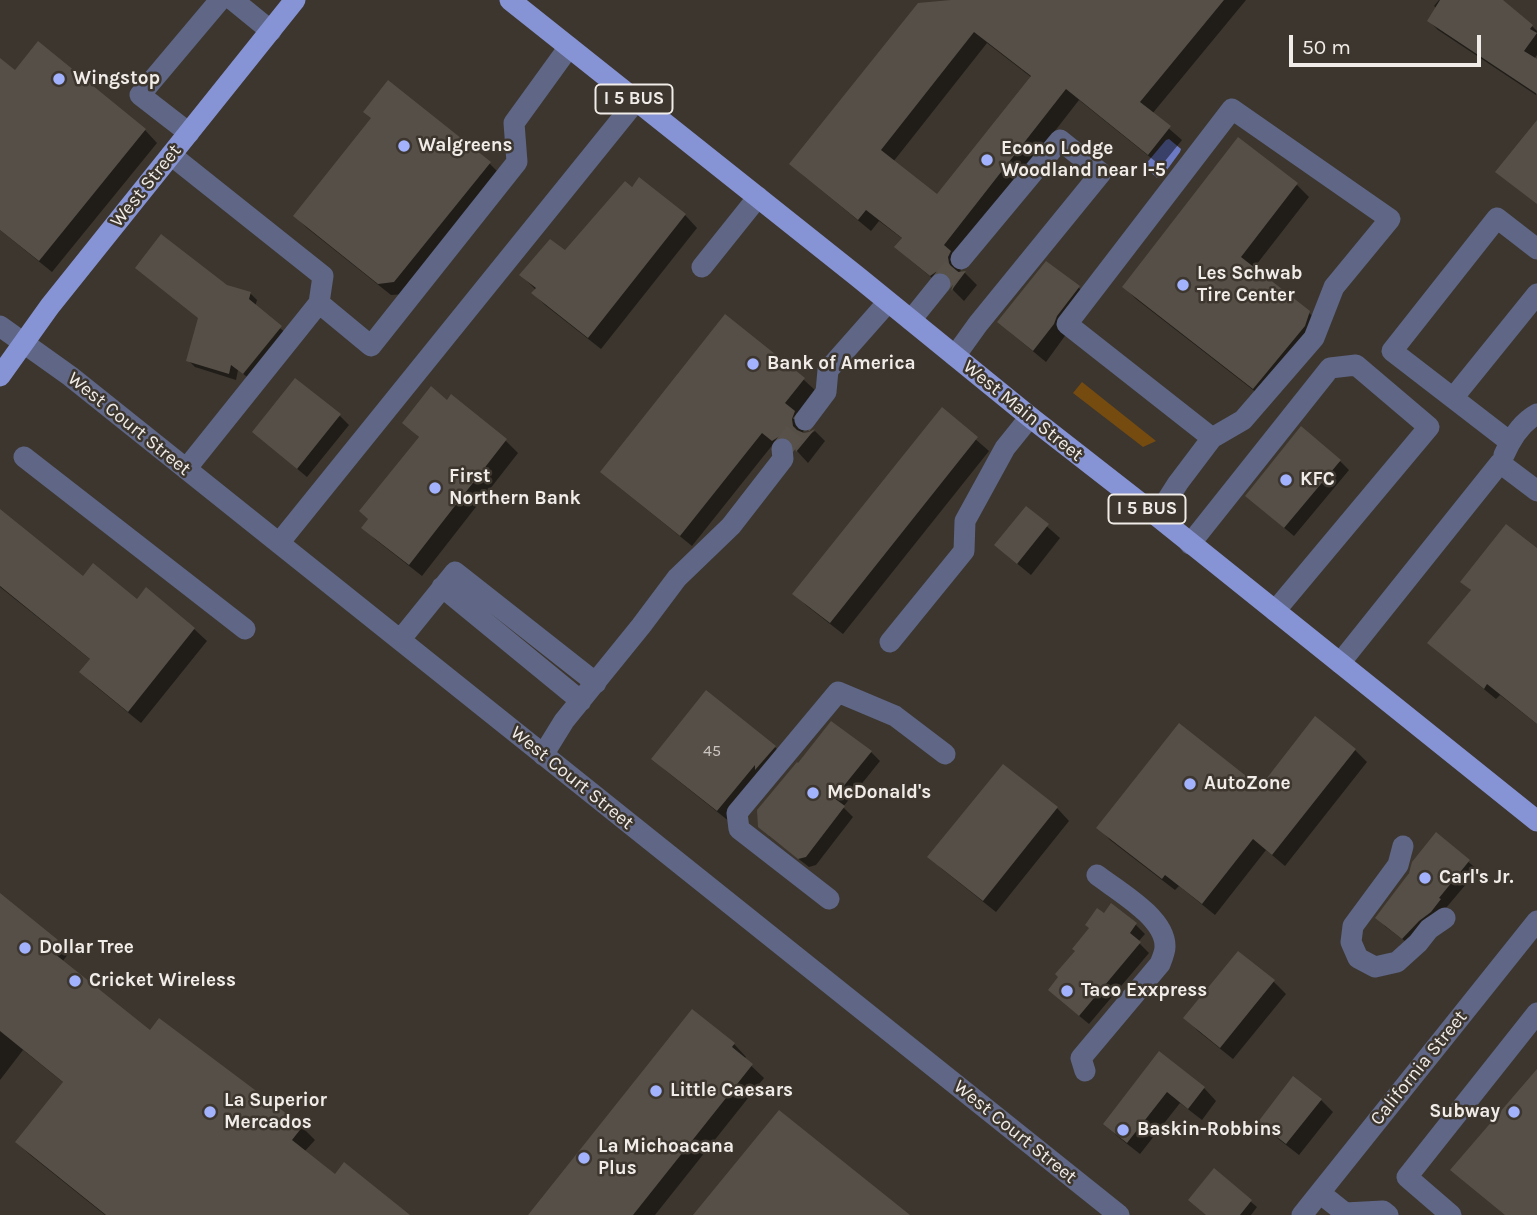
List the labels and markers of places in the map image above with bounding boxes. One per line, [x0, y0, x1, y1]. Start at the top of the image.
place label: Wingstop [73, 68, 160, 90]
marker: Wingstop [51, 71, 67, 87]
place label: Walgreens [418, 135, 513, 157]
marker: Walgreens [396, 138, 412, 154]
place label: Econo Lodge Woodland near I-5 [1001, 138, 1166, 182]
marker: Econo Lodge Woodland near I-5 [979, 152, 995, 168]
place label: Les Schwab Tire Center [1197, 263, 1302, 307]
marker: Les Schwab Tire Center [1175, 277, 1191, 293]
place label: Bank of America [767, 353, 916, 375]
marker: Bank of America [745, 356, 761, 372]
place label: First Northern Bank [449, 466, 581, 510]
place label: KFC [1300, 469, 1335, 491]
marker: KFC [1278, 472, 1294, 488]
marker: First Northern Bank [427, 480, 443, 496]
place label: AutoZone [1204, 773, 1291, 795]
marker: AutoZone [1182, 776, 1198, 792]
place label: McDonald's [827, 782, 931, 804]
marker: McDonald's [805, 785, 821, 801]
place label: Carl's Jr. [1439, 867, 1514, 889]
marker: Carl's Jr. [1417, 870, 1433, 886]
place label: Dollar Tree [39, 937, 134, 959]
marker: Dollar Tree [17, 940, 33, 956]
place label: Cricket Wireless [89, 970, 236, 992]
marker: Cricket Wireless [67, 973, 83, 989]
place label: Taco Exxpress [1081, 980, 1207, 1002]
marker: Taco Exxpress [1059, 983, 1075, 999]
place label: Little Caesars [670, 1080, 793, 1102]
marker: Little Caesars [648, 1083, 664, 1099]
place label: La Superior Mercados [224, 1090, 327, 1134]
place label: Subway [1429, 1101, 1500, 1123]
marker: La Superior Mercados [202, 1104, 218, 1120]
marker: Subway [1506, 1104, 1522, 1120]
place label: Baskin-Robbins [1137, 1119, 1281, 1141]
marker: Baskin-Robbins [1115, 1122, 1131, 1138]
place label: La Michoacana Plus [598, 1136, 734, 1180]
marker: La Michoacana Plus [576, 1150, 592, 1166]

